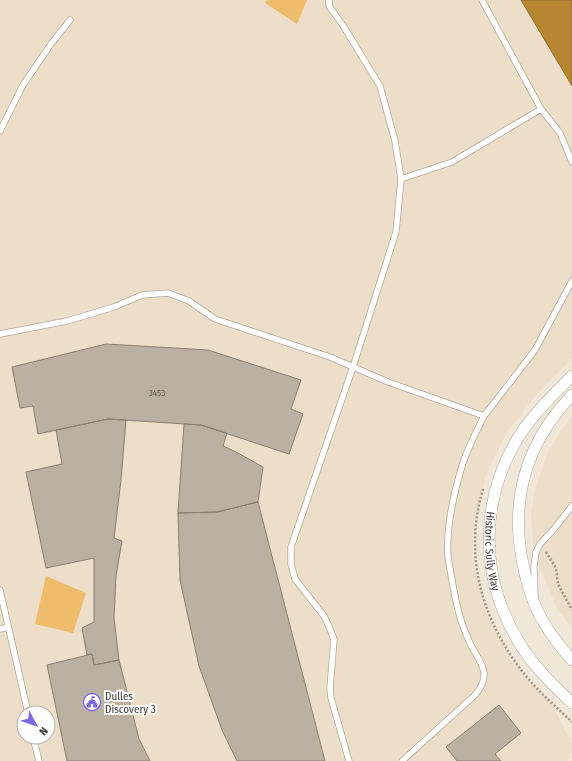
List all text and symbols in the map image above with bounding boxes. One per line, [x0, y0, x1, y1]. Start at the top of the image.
house number: 3453 [149, 388, 165, 398]
street label: Historic Sully Way [482, 511, 502, 592]
place label: Dulles Discovery 3 [105, 690, 156, 716]
public building icon: Dulles Discovery 3 [82, 692, 102, 712]
north arrow [16, 705, 56, 745]
text: N [36, 724, 50, 738]

